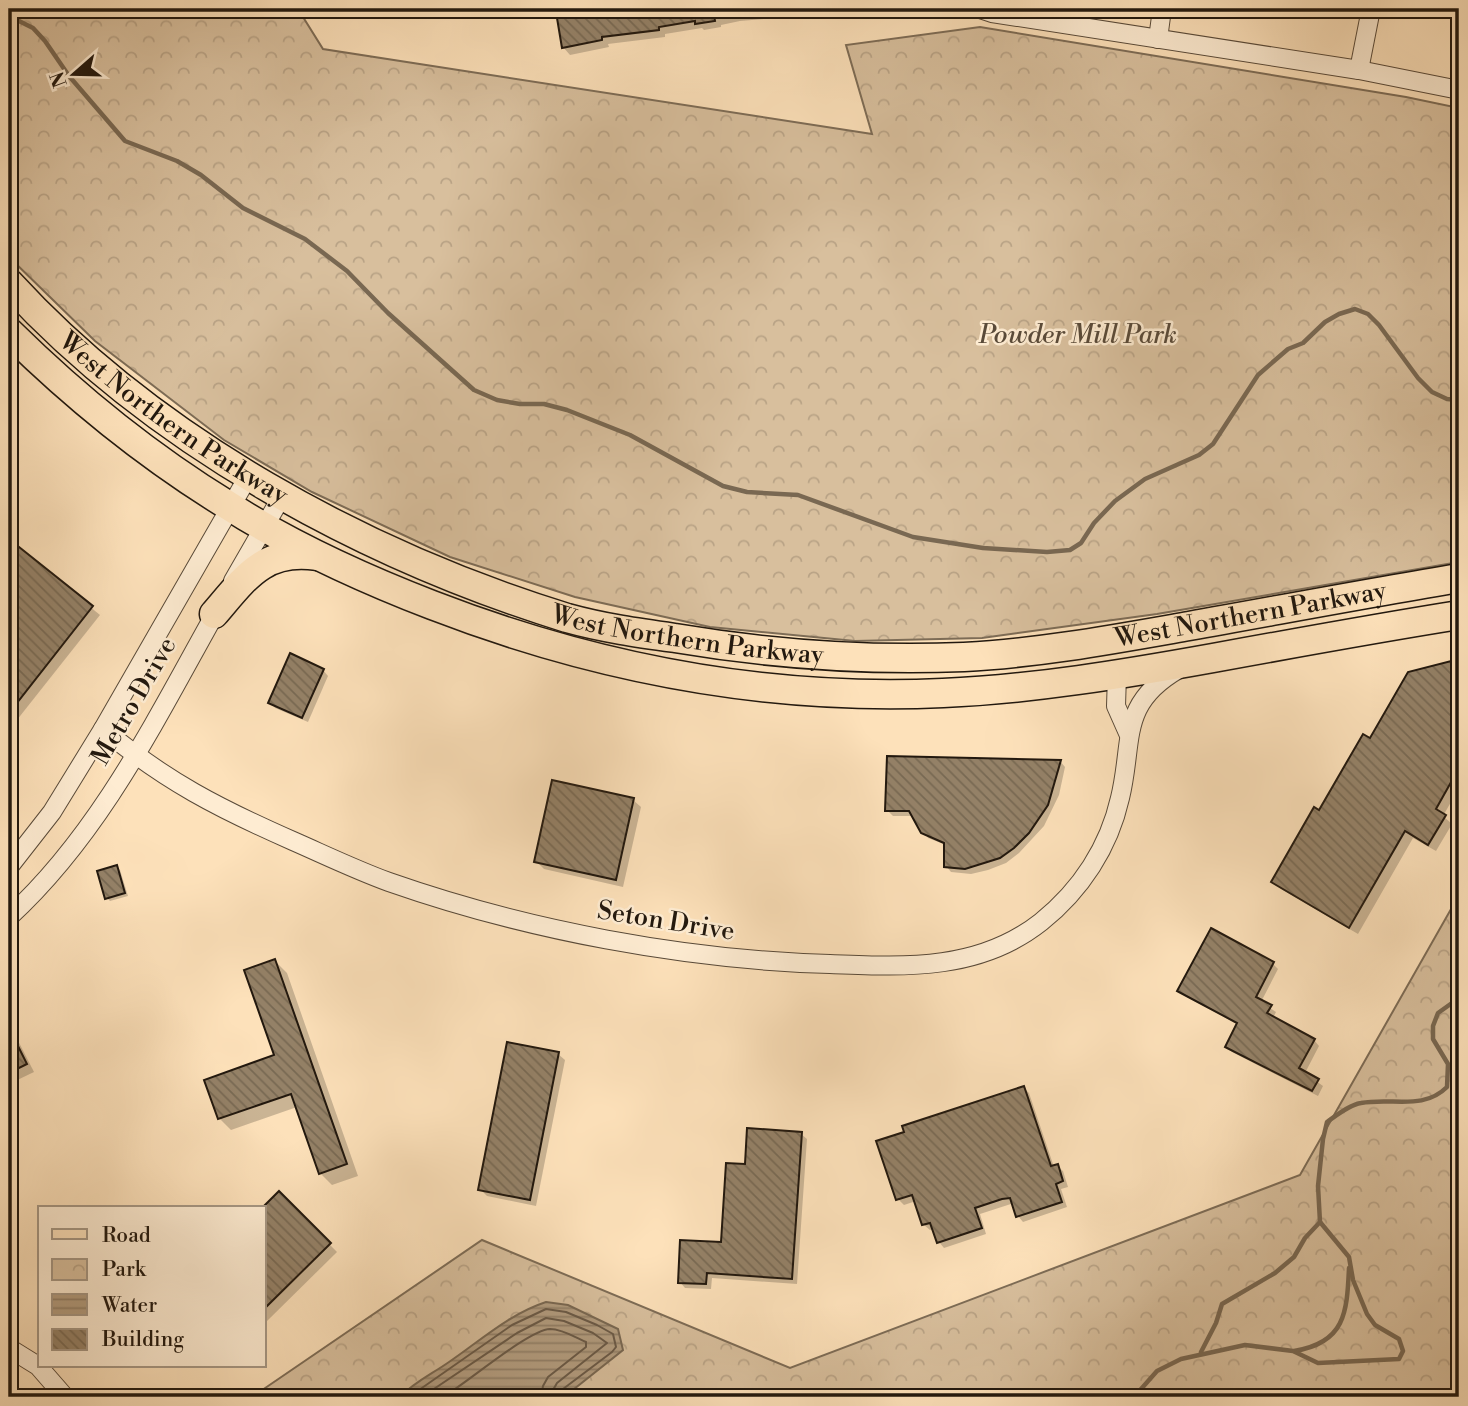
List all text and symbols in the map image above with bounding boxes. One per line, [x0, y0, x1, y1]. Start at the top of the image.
north arrow [38, 38, 108, 108]
text: N [45, 68, 73, 91]
park label: Powder Mill Park [978, 319, 1177, 351]
street label: West Northern Parkway [51, 325, 294, 512]
street label: West Northern Parkway [1111, 575, 1389, 655]
street label: West Northern Parkway [546, 598, 825, 671]
street label: Metro Drive [85, 631, 183, 771]
street label: Seton Drive [595, 894, 737, 948]
legend [38, 1206, 266, 1368]
text: Road [102, 1223, 151, 1249]
text: Park [102, 1257, 147, 1283]
text: Water [101, 1293, 157, 1319]
text: Building [101, 1327, 184, 1353]

